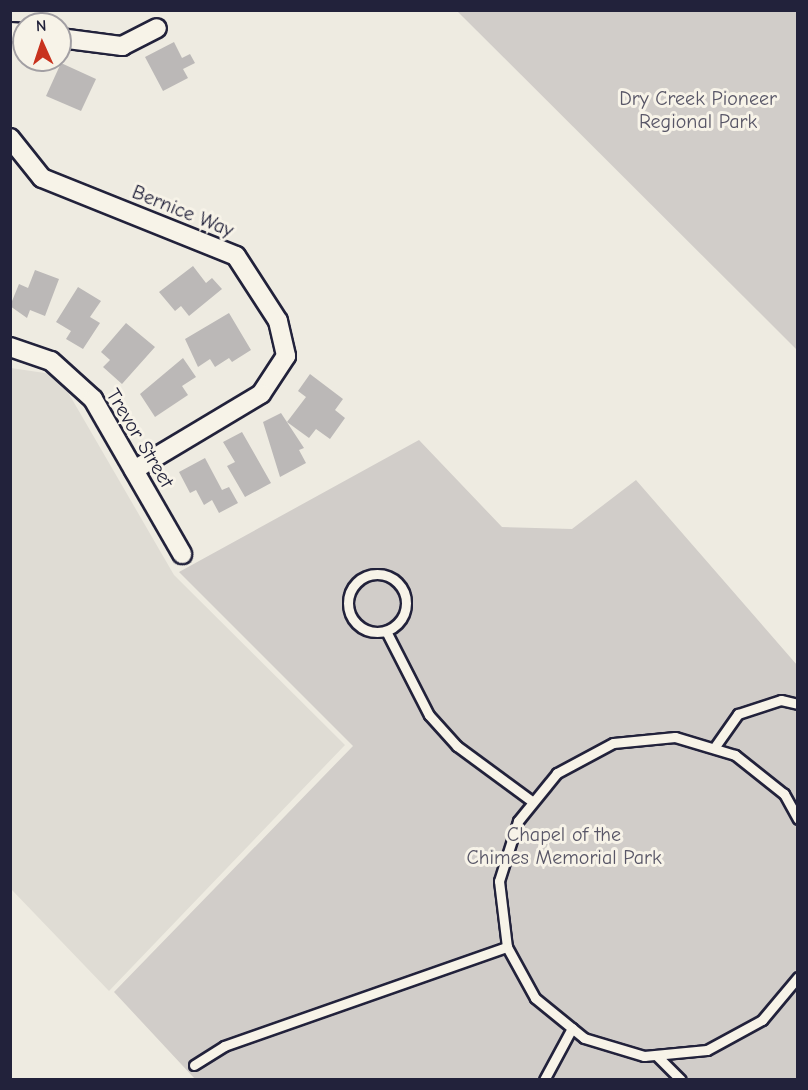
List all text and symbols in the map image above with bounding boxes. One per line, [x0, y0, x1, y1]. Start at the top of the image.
north arrow [12, 12, 72, 72]
text: N [35, 17, 47, 35]
park label: Dry Creek Pioneer Regional Park [619, 86, 777, 133]
street label: Bernice Way [129, 180, 237, 242]
street label: Trevor Street [101, 384, 179, 492]
park label: Chapel of the Chimes Memorial Park [466, 823, 662, 870]

